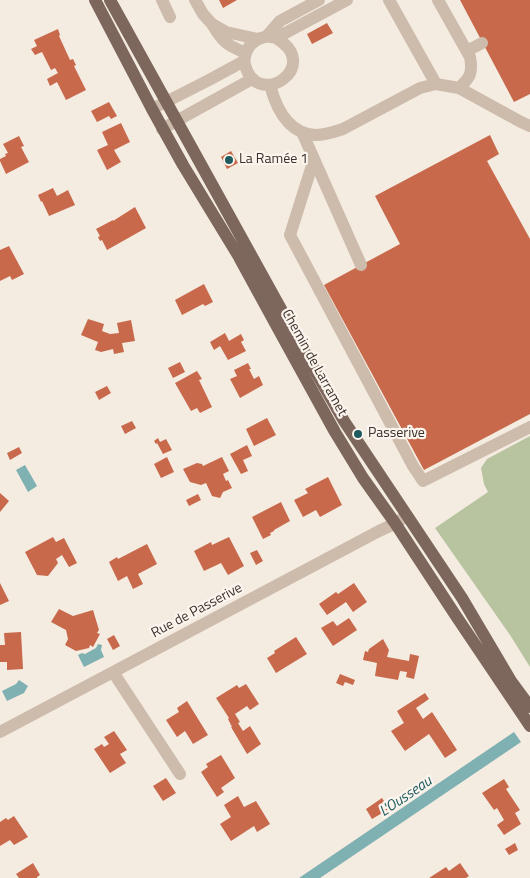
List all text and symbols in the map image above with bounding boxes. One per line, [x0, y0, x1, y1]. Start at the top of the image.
place label: La Ramée 1 [239, 152, 308, 168]
marker: La Ramée 1 [223, 154, 235, 166]
street label: Chemin de Larramet [278, 307, 350, 419]
place label: Passerive [368, 426, 425, 442]
marker: Passerive [352, 428, 364, 440]
street label: Rue de Passerive [149, 580, 245, 642]
water label: L'Ousseau [376, 773, 436, 821]

